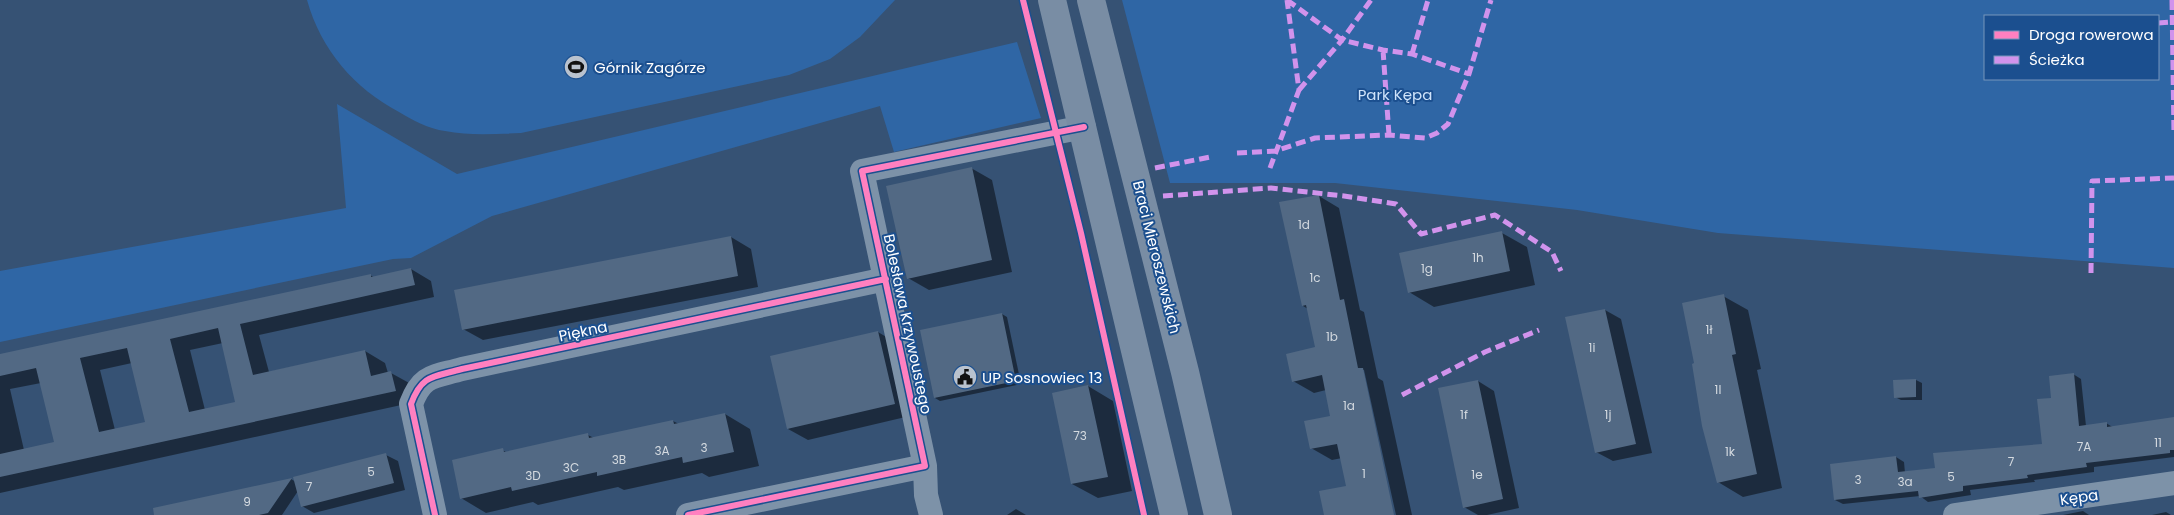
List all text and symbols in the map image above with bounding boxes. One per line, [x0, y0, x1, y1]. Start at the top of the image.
legend [1984, 15, 2159, 80]
text: Droga rowerowa [2029, 24, 2154, 45]
text: Ścieżka [2029, 49, 2085, 70]
sports icon: Górnik Zagórze [563, 54, 589, 80]
place label: Górnik Zagórze [594, 57, 706, 78]
park label: Park Kępa [1358, 84, 1432, 105]
street label: Braci Mieroszewskich [1128, 178, 1186, 336]
house number: 1d [1298, 216, 1310, 233]
street label: Bolesława Krzywoustego [879, 232, 937, 416]
house number: 1h [1472, 249, 1484, 266]
house number: 1g [1421, 260, 1433, 277]
house number: 1c [1309, 269, 1321, 286]
street label: Piękna [557, 316, 609, 346]
house number: 1ł [1706, 321, 1712, 338]
house number: 1b [1326, 328, 1338, 345]
house number: 1i [1589, 339, 1595, 356]
public building icon: UP Sosnowiec 13 [952, 364, 978, 390]
place label: UP Sosnowiec 13 [982, 367, 1102, 388]
house number: 1l [1715, 381, 1721, 398]
house number: 1a [1343, 397, 1355, 414]
house number: 1f [1460, 406, 1468, 423]
house number: 1j [1605, 406, 1611, 423]
house number: 73 [1073, 427, 1087, 444]
house number: 11 [2154, 434, 2162, 451]
house number: 7A [2077, 438, 2091, 455]
house number: 3 [700, 439, 708, 456]
house number: 3A [654, 442, 670, 459]
house number: 1k [1725, 443, 1736, 460]
house number: 3B [612, 451, 626, 468]
house number: 7 [2008, 453, 2015, 470]
house number: 3C [563, 459, 579, 476]
house number: 5 [367, 463, 375, 480]
house number: 1 [1362, 465, 1366, 482]
house number: 1e [1471, 466, 1483, 483]
house number: 3D [525, 467, 541, 484]
house number: 5 [1947, 468, 1955, 485]
house number: 3 [1854, 471, 1862, 488]
house number: 3a [1897, 473, 1913, 490]
house number: 7 [306, 478, 313, 495]
street label: Kępa [2058, 484, 2100, 510]
house number: 9 [243, 493, 251, 510]

